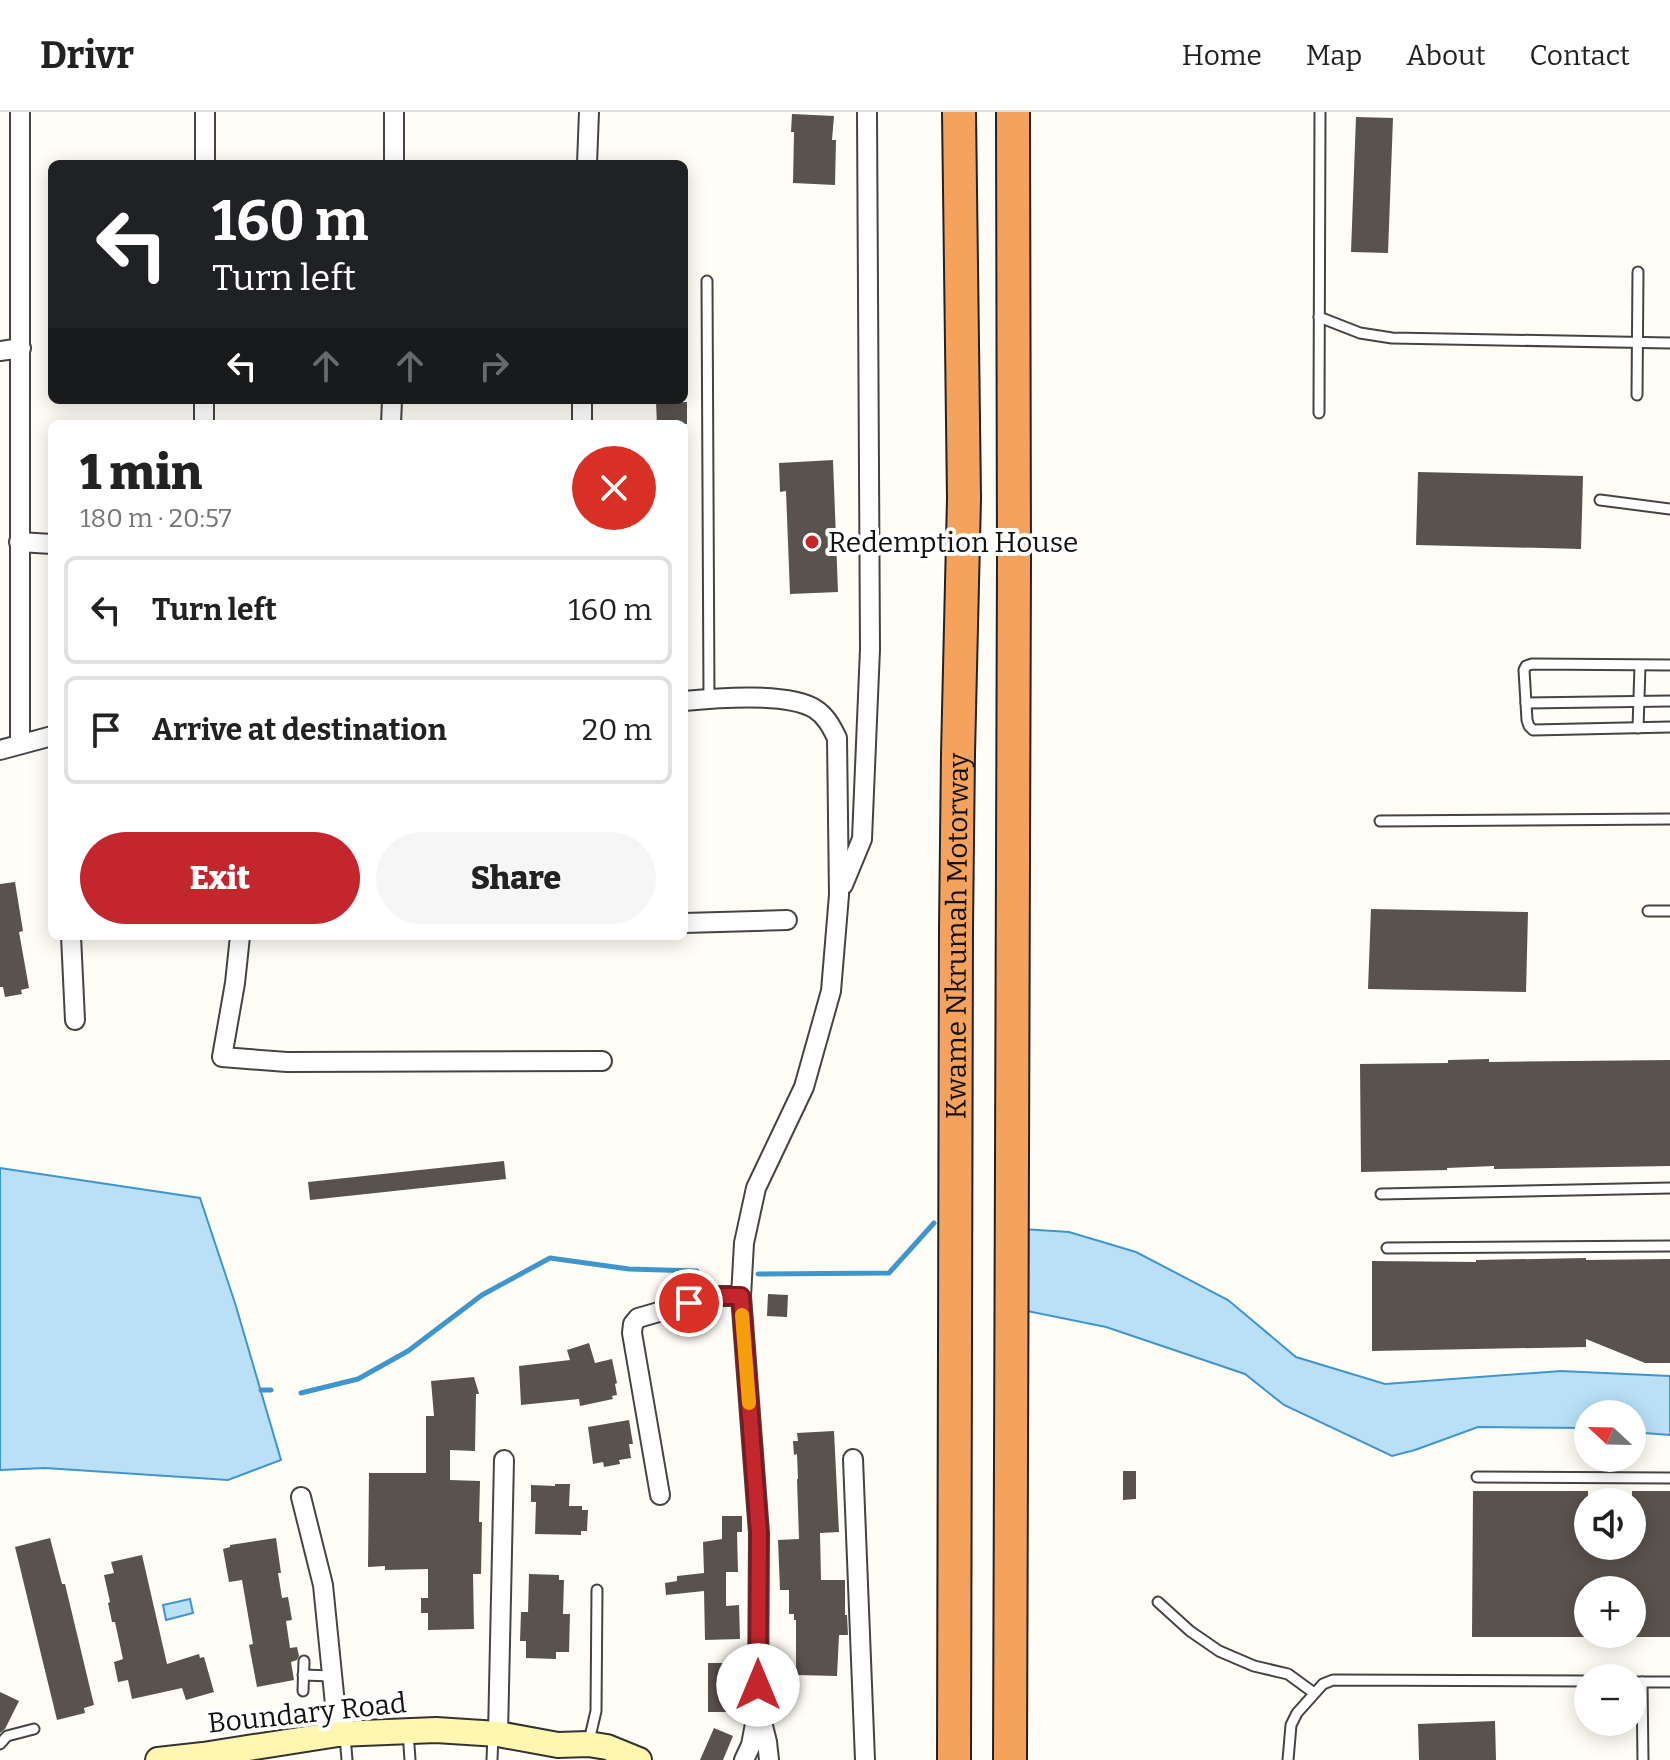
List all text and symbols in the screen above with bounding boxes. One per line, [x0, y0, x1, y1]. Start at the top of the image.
text: Drivr [40, 32, 134, 78]
text: Home [1182, 39, 1262, 72]
text: Map [1306, 39, 1362, 72]
text: About [1406, 39, 1486, 72]
text: Contact [1530, 39, 1630, 72]
text: 160 m [212, 188, 368, 255]
icon: left [80, 192, 184, 296]
text: Turn left [212, 256, 356, 300]
icon: left [220, 344, 264, 388]
icon: ahead [304, 344, 348, 388]
icon: ahead [388, 344, 432, 388]
icon: right [472, 344, 516, 388]
text: 1 min [80, 444, 202, 502]
button: close [572, 446, 656, 530]
text: 180 m · 20:57 [80, 503, 231, 534]
place label: Redemption House [828, 526, 1078, 559]
marker: Redemption House [803, 533, 821, 551]
icon: left [84, 588, 128, 632]
text: Turn left [152, 592, 277, 628]
text: 160 m [568, 592, 652, 628]
icon: arrive [84, 708, 128, 752]
text: Arrive at destination [152, 712, 447, 748]
text: 20 m [582, 712, 652, 748]
street label: Kwame Nkrumah Motorway [939, 752, 975, 1119]
button: Exit [80, 832, 360, 924]
button: Share [376, 832, 656, 924]
pin [655, 1269, 723, 1337]
icon: arrive [667, 1281, 711, 1325]
north arrow [1574, 1400, 1646, 1472]
map controls [1574, 1400, 1646, 1736]
button: sound [1574, 1488, 1646, 1560]
button: + [1574, 1576, 1646, 1648]
position arrow [716, 1643, 800, 1727]
button: − [1574, 1664, 1646, 1736]
street label: Boundary Road [206, 1686, 408, 1740]

